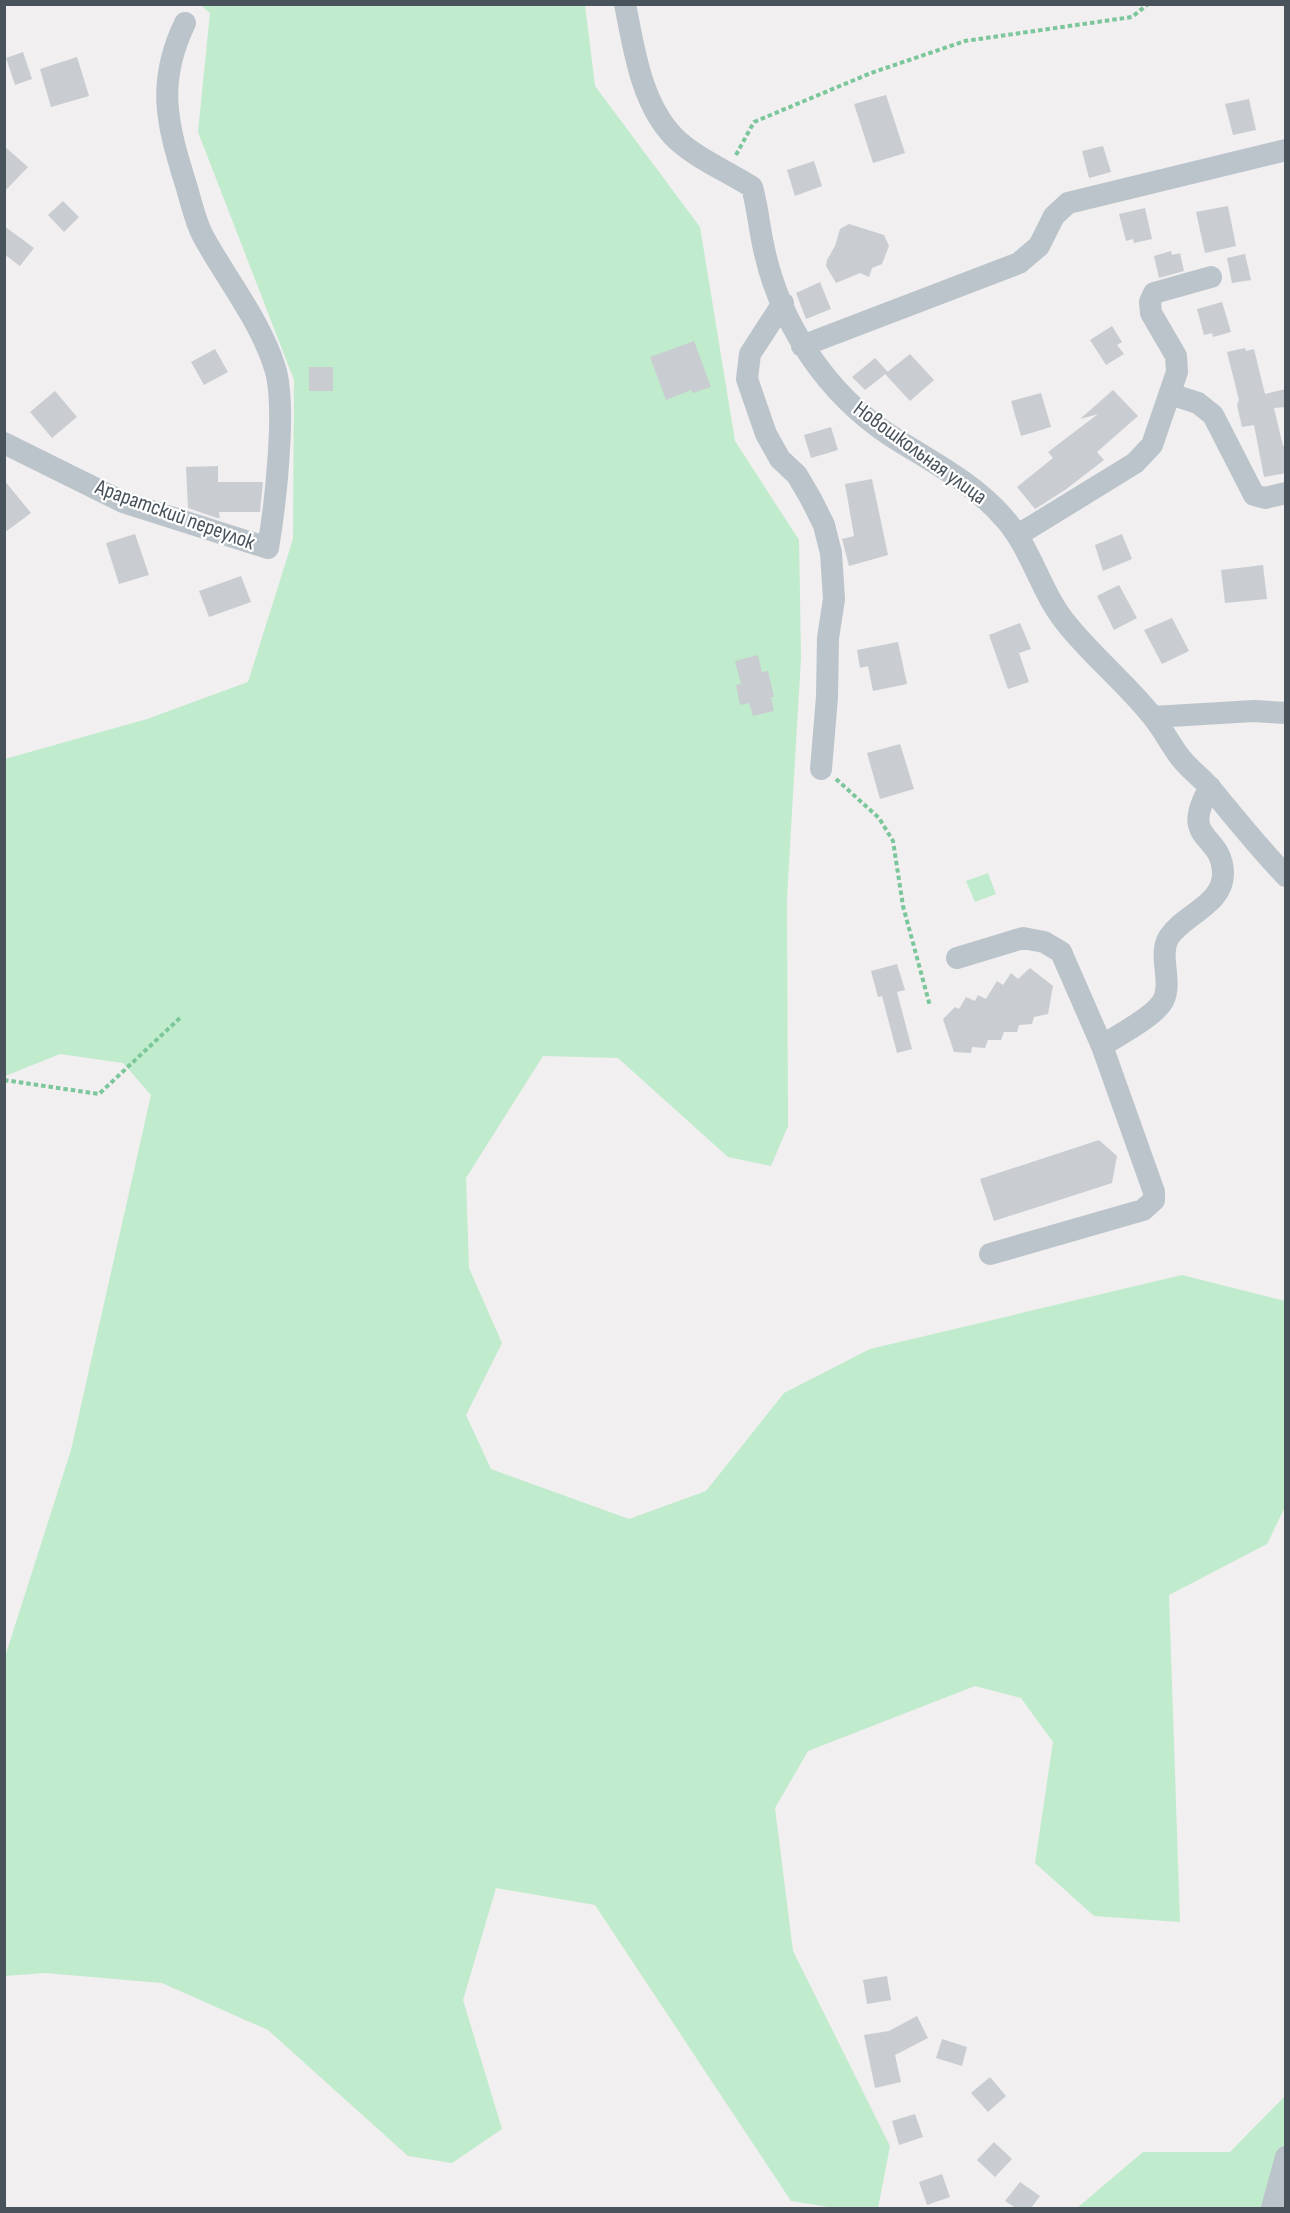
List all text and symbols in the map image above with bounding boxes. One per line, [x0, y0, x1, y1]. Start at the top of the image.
street label: Новошкольная улица [848, 395, 992, 511]
street label: Араратский переулок [91, 473, 259, 557]

